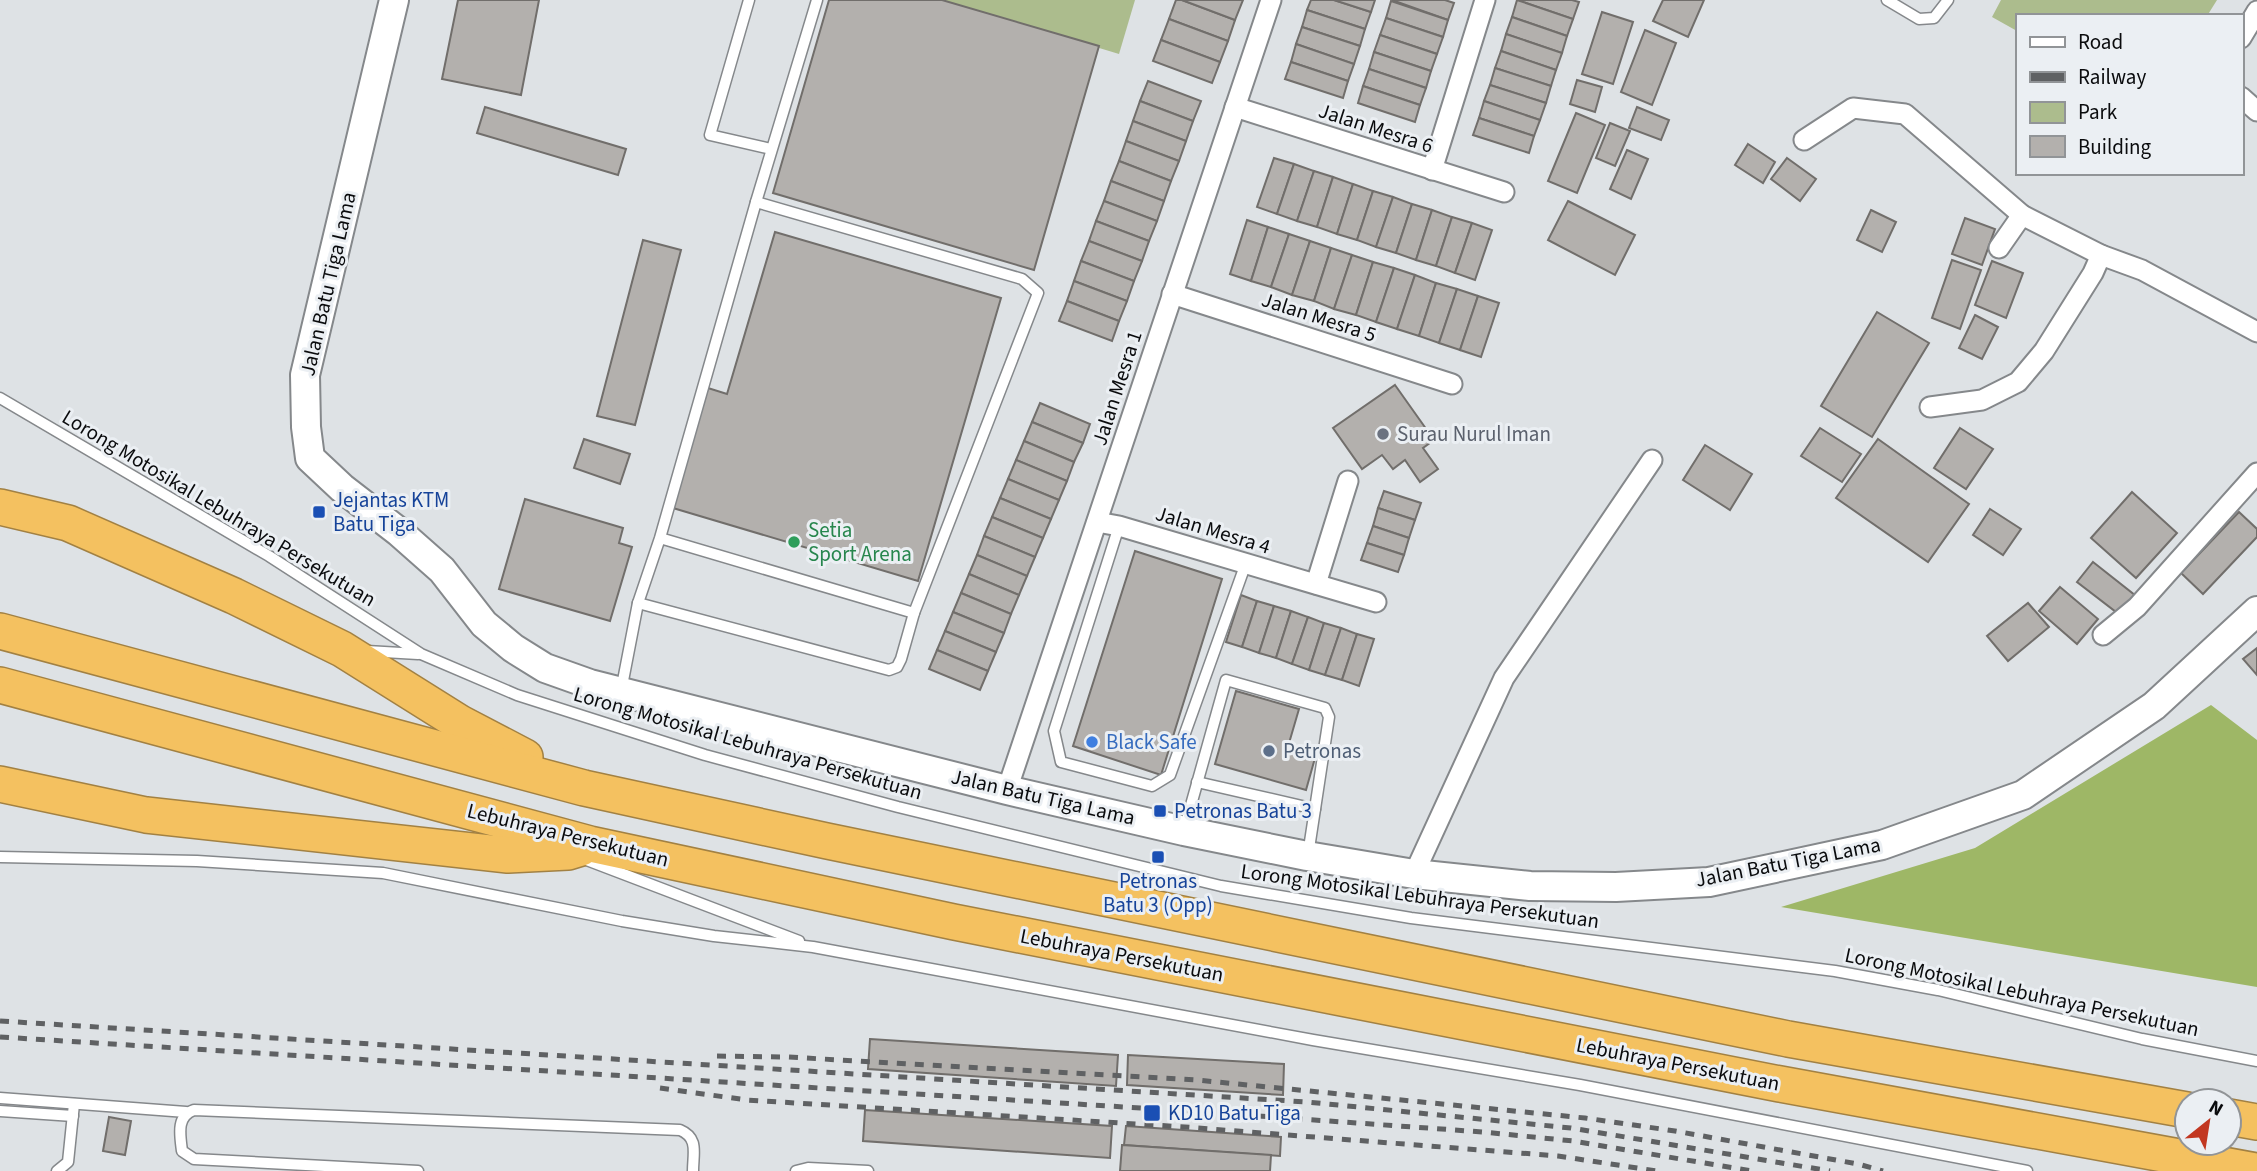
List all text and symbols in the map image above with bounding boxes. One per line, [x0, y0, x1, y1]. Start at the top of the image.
legend [2016, 14, 2243, 175]
text: Road [2078, 27, 2123, 57]
text: Railway [2078, 62, 2146, 92]
street label: Jalan Mesra 6 [1315, 95, 1437, 161]
text: Park [2078, 97, 2118, 127]
text: Building [2078, 132, 2152, 162]
street label: Jalan Batu Tiga Lama [292, 189, 364, 379]
street label: Jalan Mesra 5 [1258, 284, 1380, 350]
street label: Jalan Mesra 1 [1084, 327, 1150, 449]
street label: Lorong Motosikal Lebuhraya Persekutuan [56, 402, 382, 614]
place label: Surau Nurul Iman [1397, 419, 1551, 449]
marker: Surau Nurul Iman [1375, 426, 1391, 442]
place label: Jejantas KTM Batu Tiga [333, 485, 449, 539]
street label: Jalan Mesra 4 [1152, 498, 1274, 562]
marker: Jejantas KTM Batu Tiga [311, 504, 327, 520]
place label: Setia Sport Arena [808, 515, 912, 569]
marker: Setia Sport Arena [786, 534, 802, 550]
street label: Lorong Motosikal Lebuhraya Persekutuan [570, 679, 926, 807]
place label: Black Safe [1106, 727, 1197, 757]
marker: Black Safe [1084, 734, 1100, 750]
place label: Petronas [1283, 736, 1361, 766]
marker: Petronas [1261, 743, 1277, 759]
street label: Jalan Batu Tiga Lama [948, 761, 1138, 833]
street label: Lebuhraya Persekutuan [464, 795, 672, 875]
place label: Petronas Batu 3 [1174, 796, 1312, 826]
marker: Petronas Batu 3 [1152, 803, 1168, 819]
street label: Jalan Batu Tiga Lama [1693, 829, 1883, 895]
marker: Petronas Batu 3 (Opp) [1150, 849, 1166, 865]
street label: Lorong Motosikal Lebuhraya Persekutuan [1239, 856, 1601, 936]
place label: Petronas Batu 3 (Opp) [1103, 866, 1213, 920]
street label: Lebuhraya Persekutuan [1018, 921, 1226, 989]
street label: Lorong Motosikal Lebuhraya Persekutuan [1842, 940, 2202, 1044]
street label: Lebuhraya Persekutuan [1574, 1030, 1782, 1098]
north arrow [2173, 1087, 2243, 1157]
text: N [2204, 1094, 2228, 1123]
place label: KD10 Batu Tiga [1168, 1098, 1301, 1128]
marker: KD10 Batu Tiga [1142, 1103, 1162, 1123]

